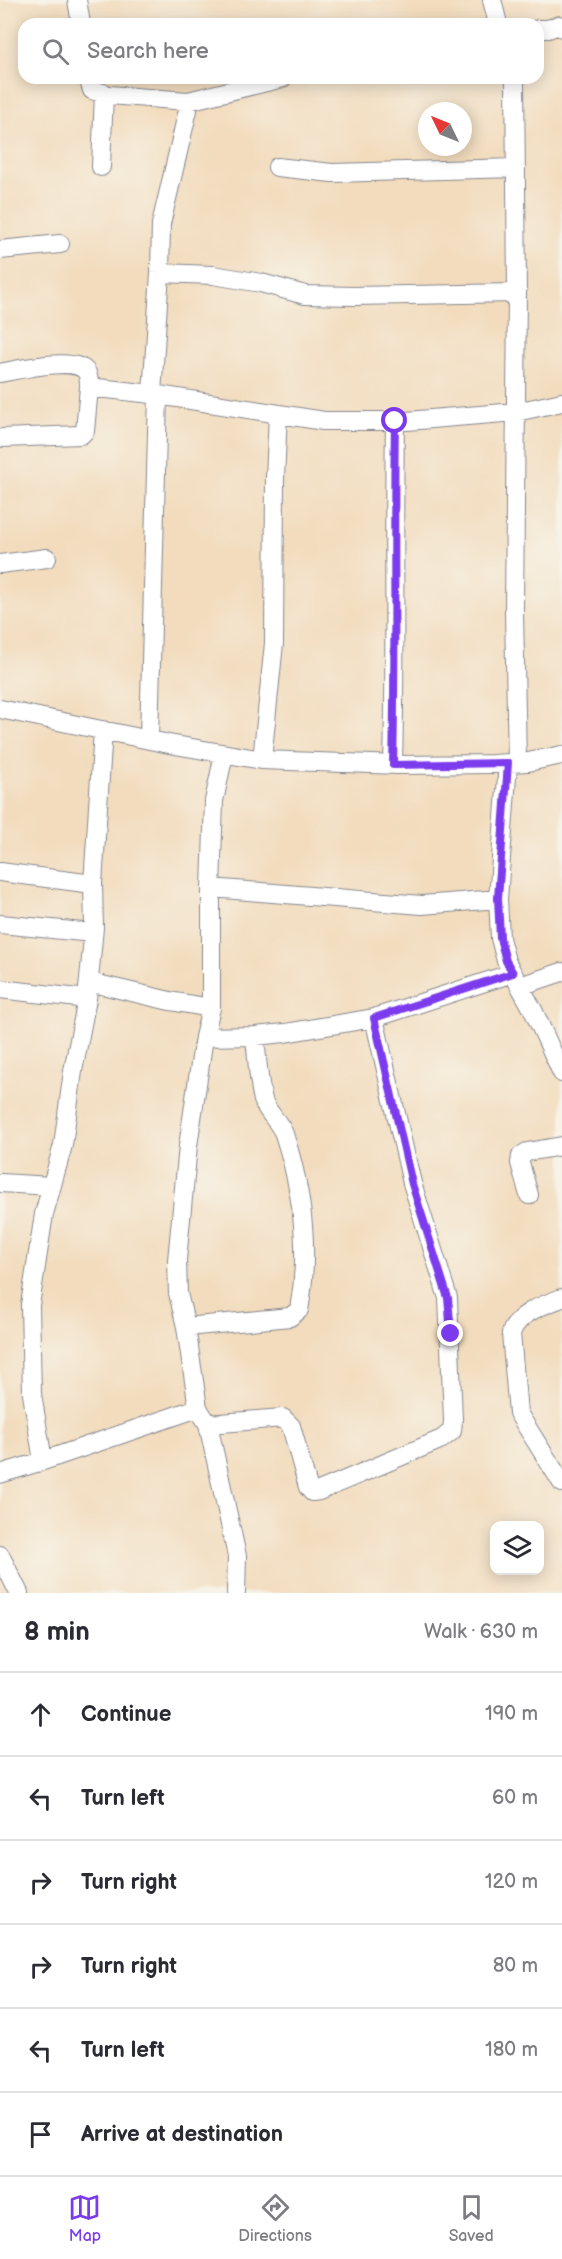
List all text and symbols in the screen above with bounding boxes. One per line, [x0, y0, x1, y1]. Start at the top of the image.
search box [18, 18, 544, 84]
icon: search [39, 35, 72, 68]
text: Search here [87, 38, 209, 65]
north arrow [418, 102, 472, 156]
route start [381, 407, 407, 433]
route end [437, 1320, 463, 1346]
map controls [490, 1521, 544, 1575]
button: layers [490, 1521, 544, 1575]
text: 8 min [24, 1617, 90, 1648]
text: Walk · 630 m [424, 1620, 538, 1644]
icon: ahead [24, 1698, 57, 1731]
text: Continue [81, 1701, 171, 1728]
text: 190 m [485, 1702, 538, 1726]
icon: left [24, 1782, 57, 1815]
text: Turn left [81, 1785, 165, 1812]
text: 60 m [492, 1786, 538, 1810]
icon: right [24, 1866, 57, 1899]
text: Turn right [81, 1869, 177, 1896]
text: 120 m [485, 1870, 538, 1894]
icon: right [24, 1950, 57, 1983]
text: Turn right [81, 1953, 177, 1980]
text: 80 m [493, 1954, 538, 1978]
icon: left [24, 2034, 57, 2067]
text: Turn left [81, 2037, 165, 2064]
text: 180 m [485, 2038, 538, 2062]
icon: arrive [24, 2118, 57, 2151]
text: Arrive at destination [81, 2121, 283, 2148]
tab: Map [68, 2191, 101, 2246]
tab: Directions [238, 2191, 312, 2246]
tab: Saved [449, 2191, 494, 2246]

